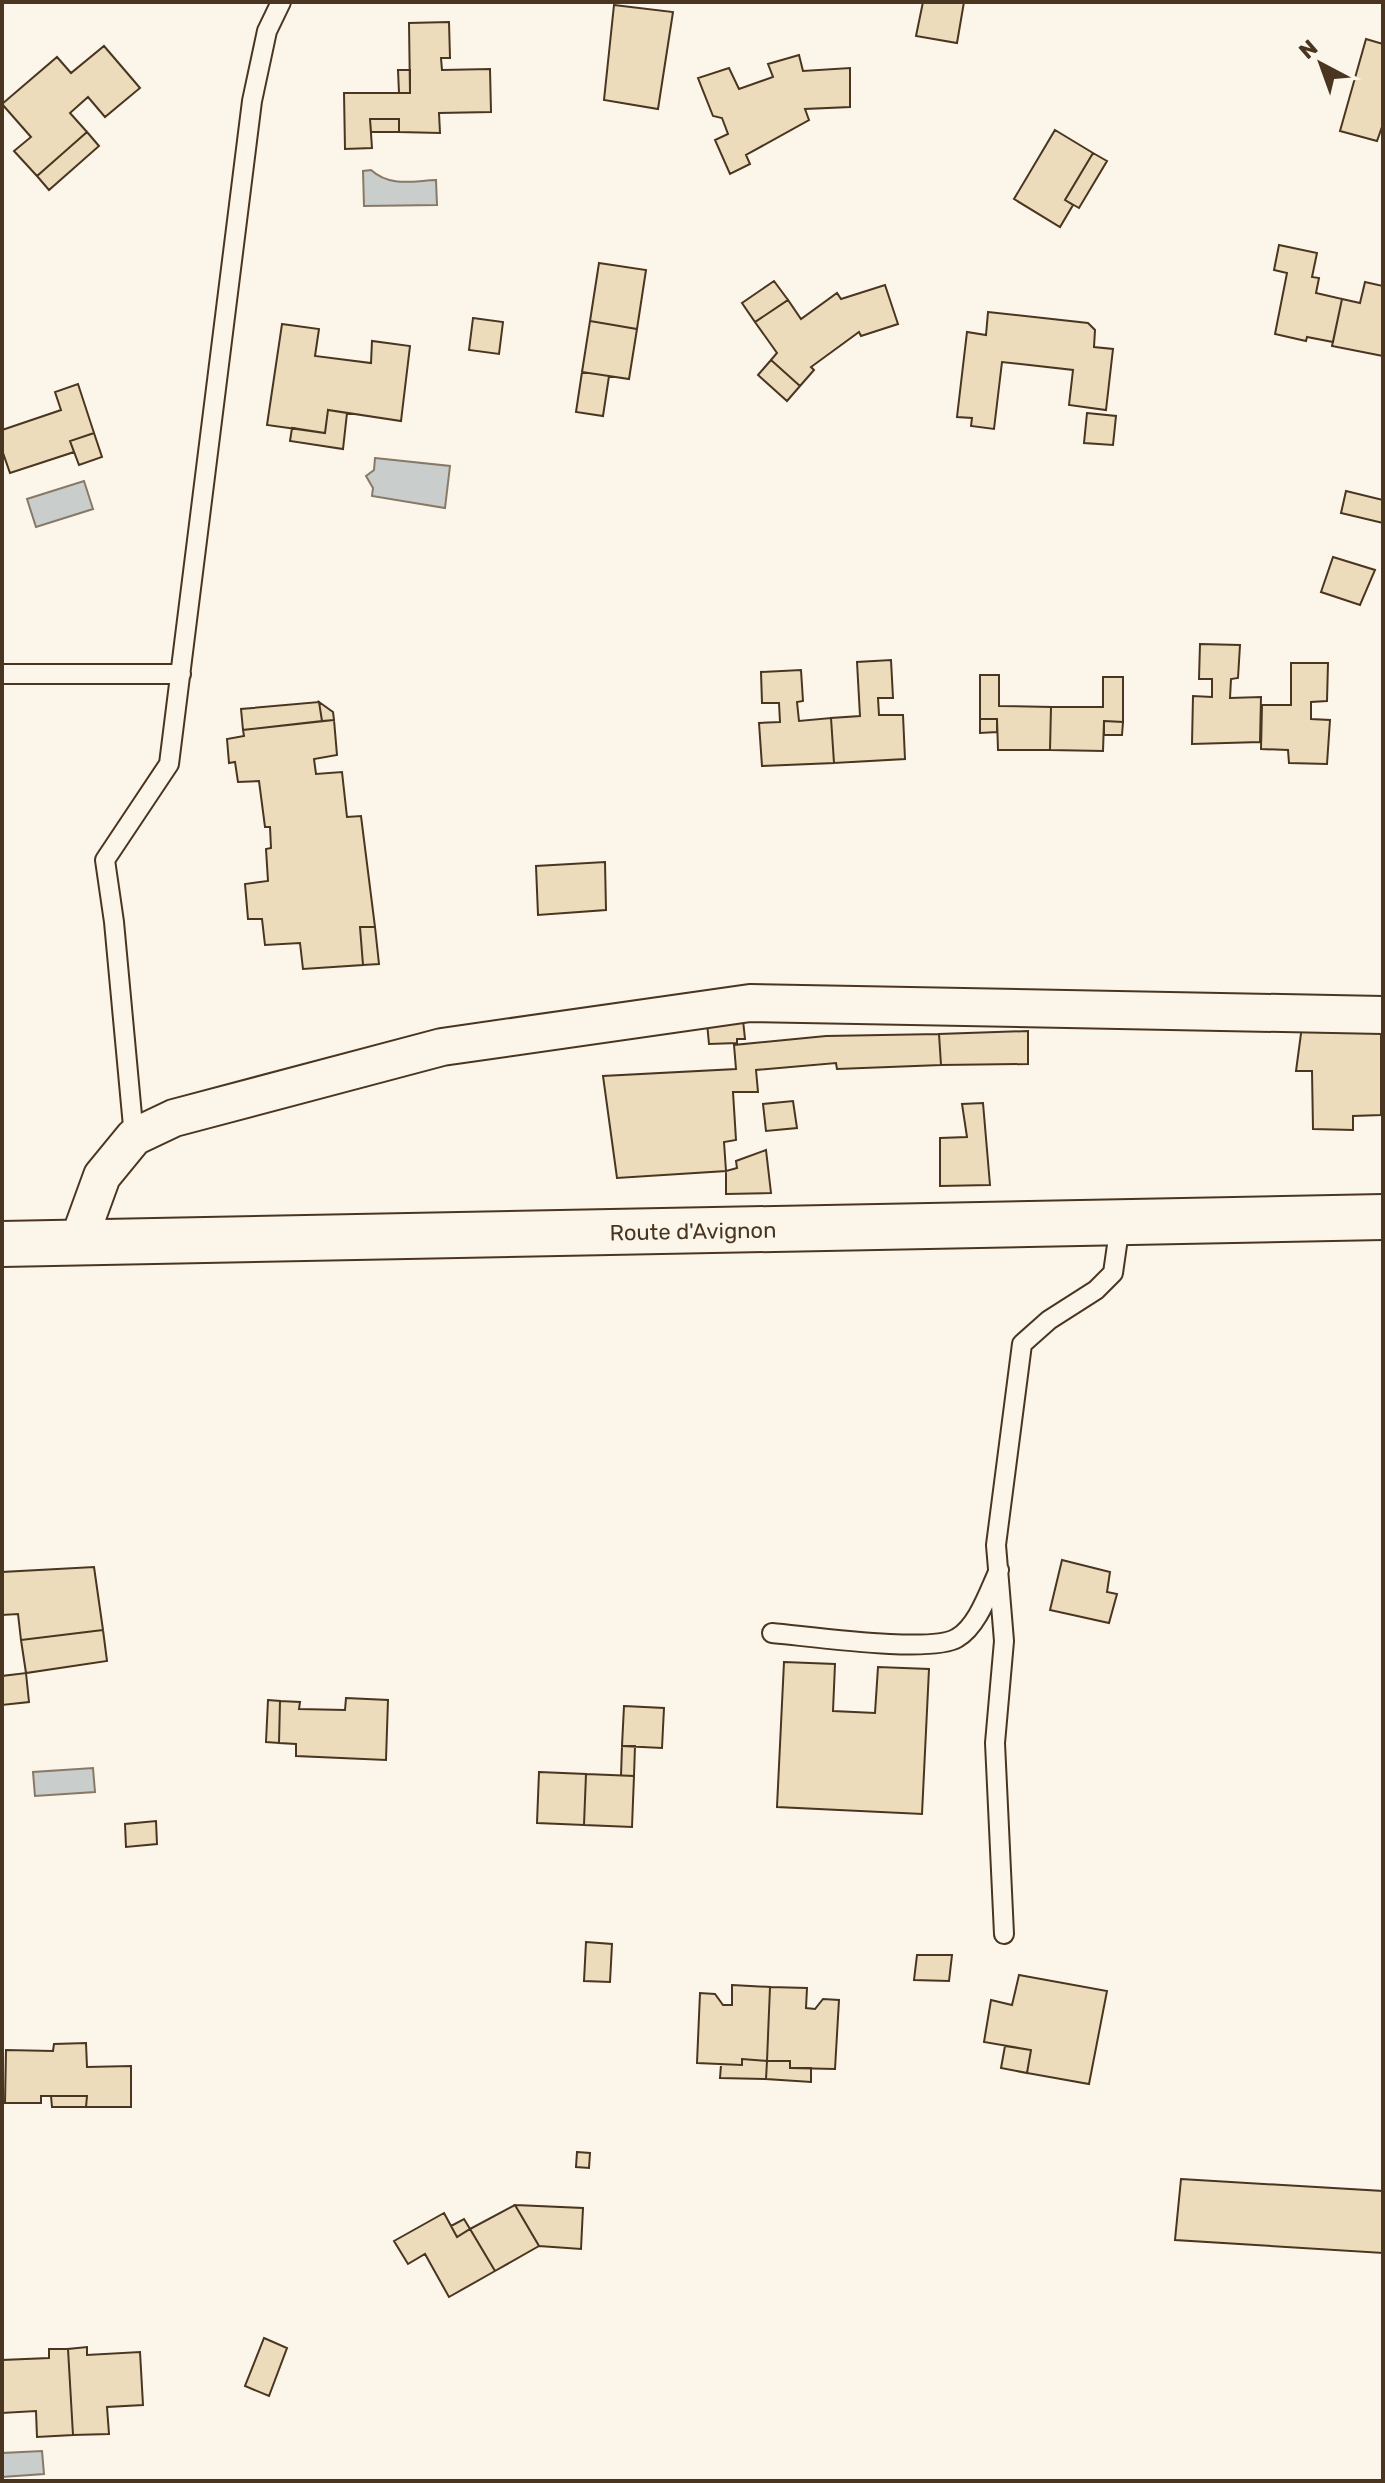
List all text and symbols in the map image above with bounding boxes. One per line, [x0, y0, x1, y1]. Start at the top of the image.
north arrow [1281, 24, 1361, 104]
text: N [1293, 34, 1323, 65]
street label: Route d'Avignon [609, 1217, 777, 1246]

